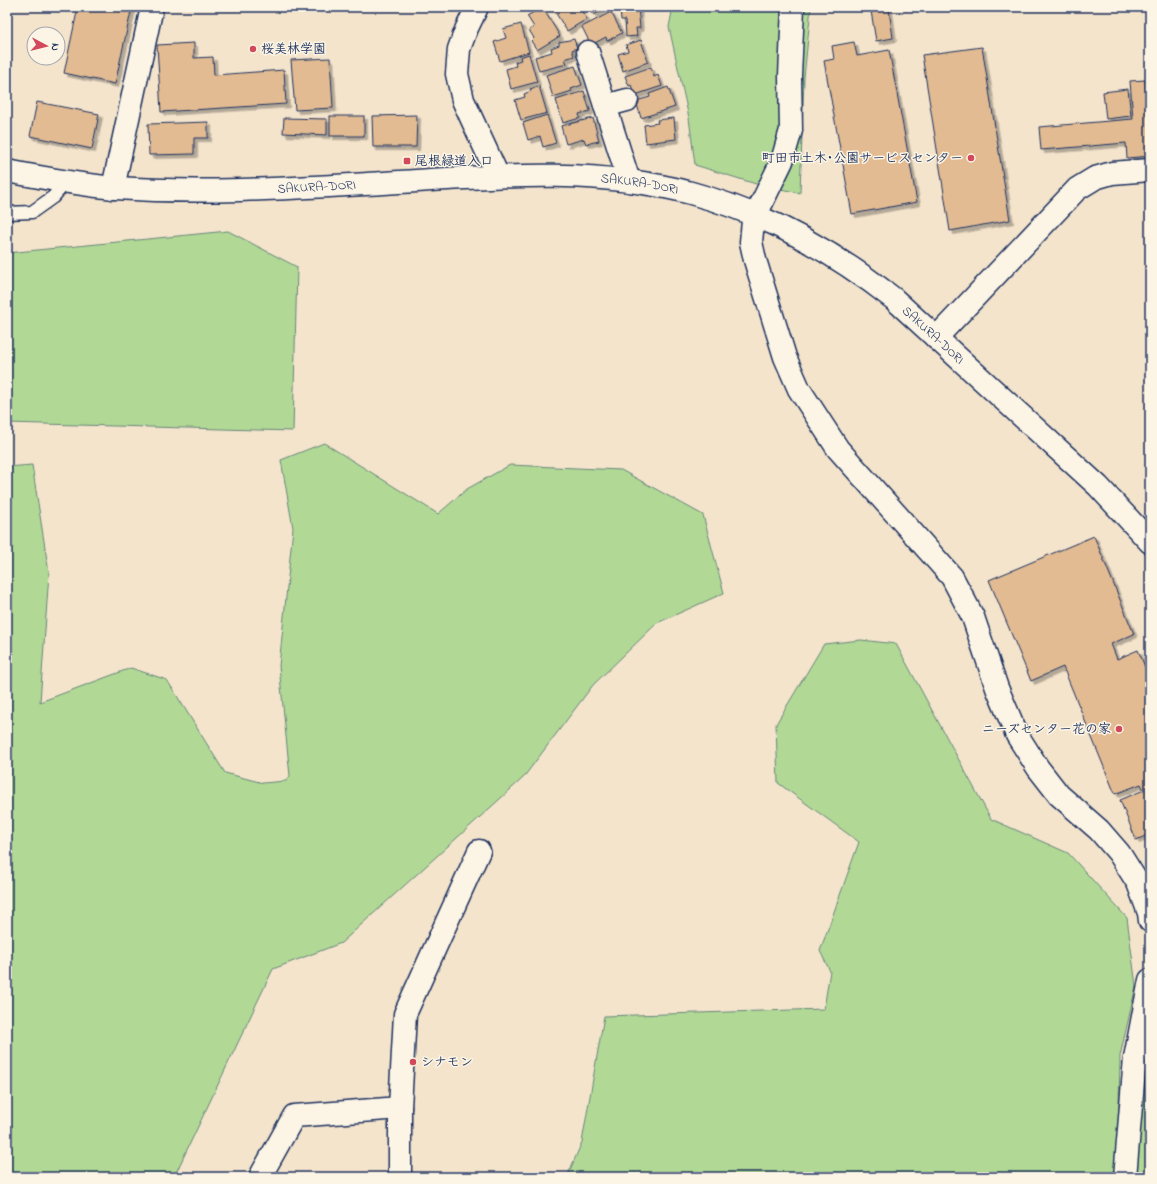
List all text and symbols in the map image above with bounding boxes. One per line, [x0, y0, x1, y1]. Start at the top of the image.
north arrow [26, 26, 66, 66]
place label: 桜美林学園 [261, 40, 326, 59]
text: N [47, 42, 63, 52]
marker: 桜美林学園 [248, 44, 258, 54]
place label: 町田市土木･公園サービスセンター [762, 149, 963, 168]
place label: 尾根緑道入口 [415, 152, 493, 171]
marker: 町田市土木･公園サービスセンター [966, 153, 976, 163]
marker: 尾根緑道入口 [402, 156, 412, 166]
street label: SAKURA-DORI [600, 168, 681, 199]
street label: SAKURA-DORI [277, 175, 356, 198]
street label: SAKURA-DORI [898, 301, 969, 369]
place label: ニーズセンター花の家 [982, 720, 1111, 739]
marker: ニーズセンター花の家 [1114, 724, 1124, 734]
place label: シナモン [421, 1053, 473, 1072]
marker: シナモン [408, 1057, 418, 1067]

